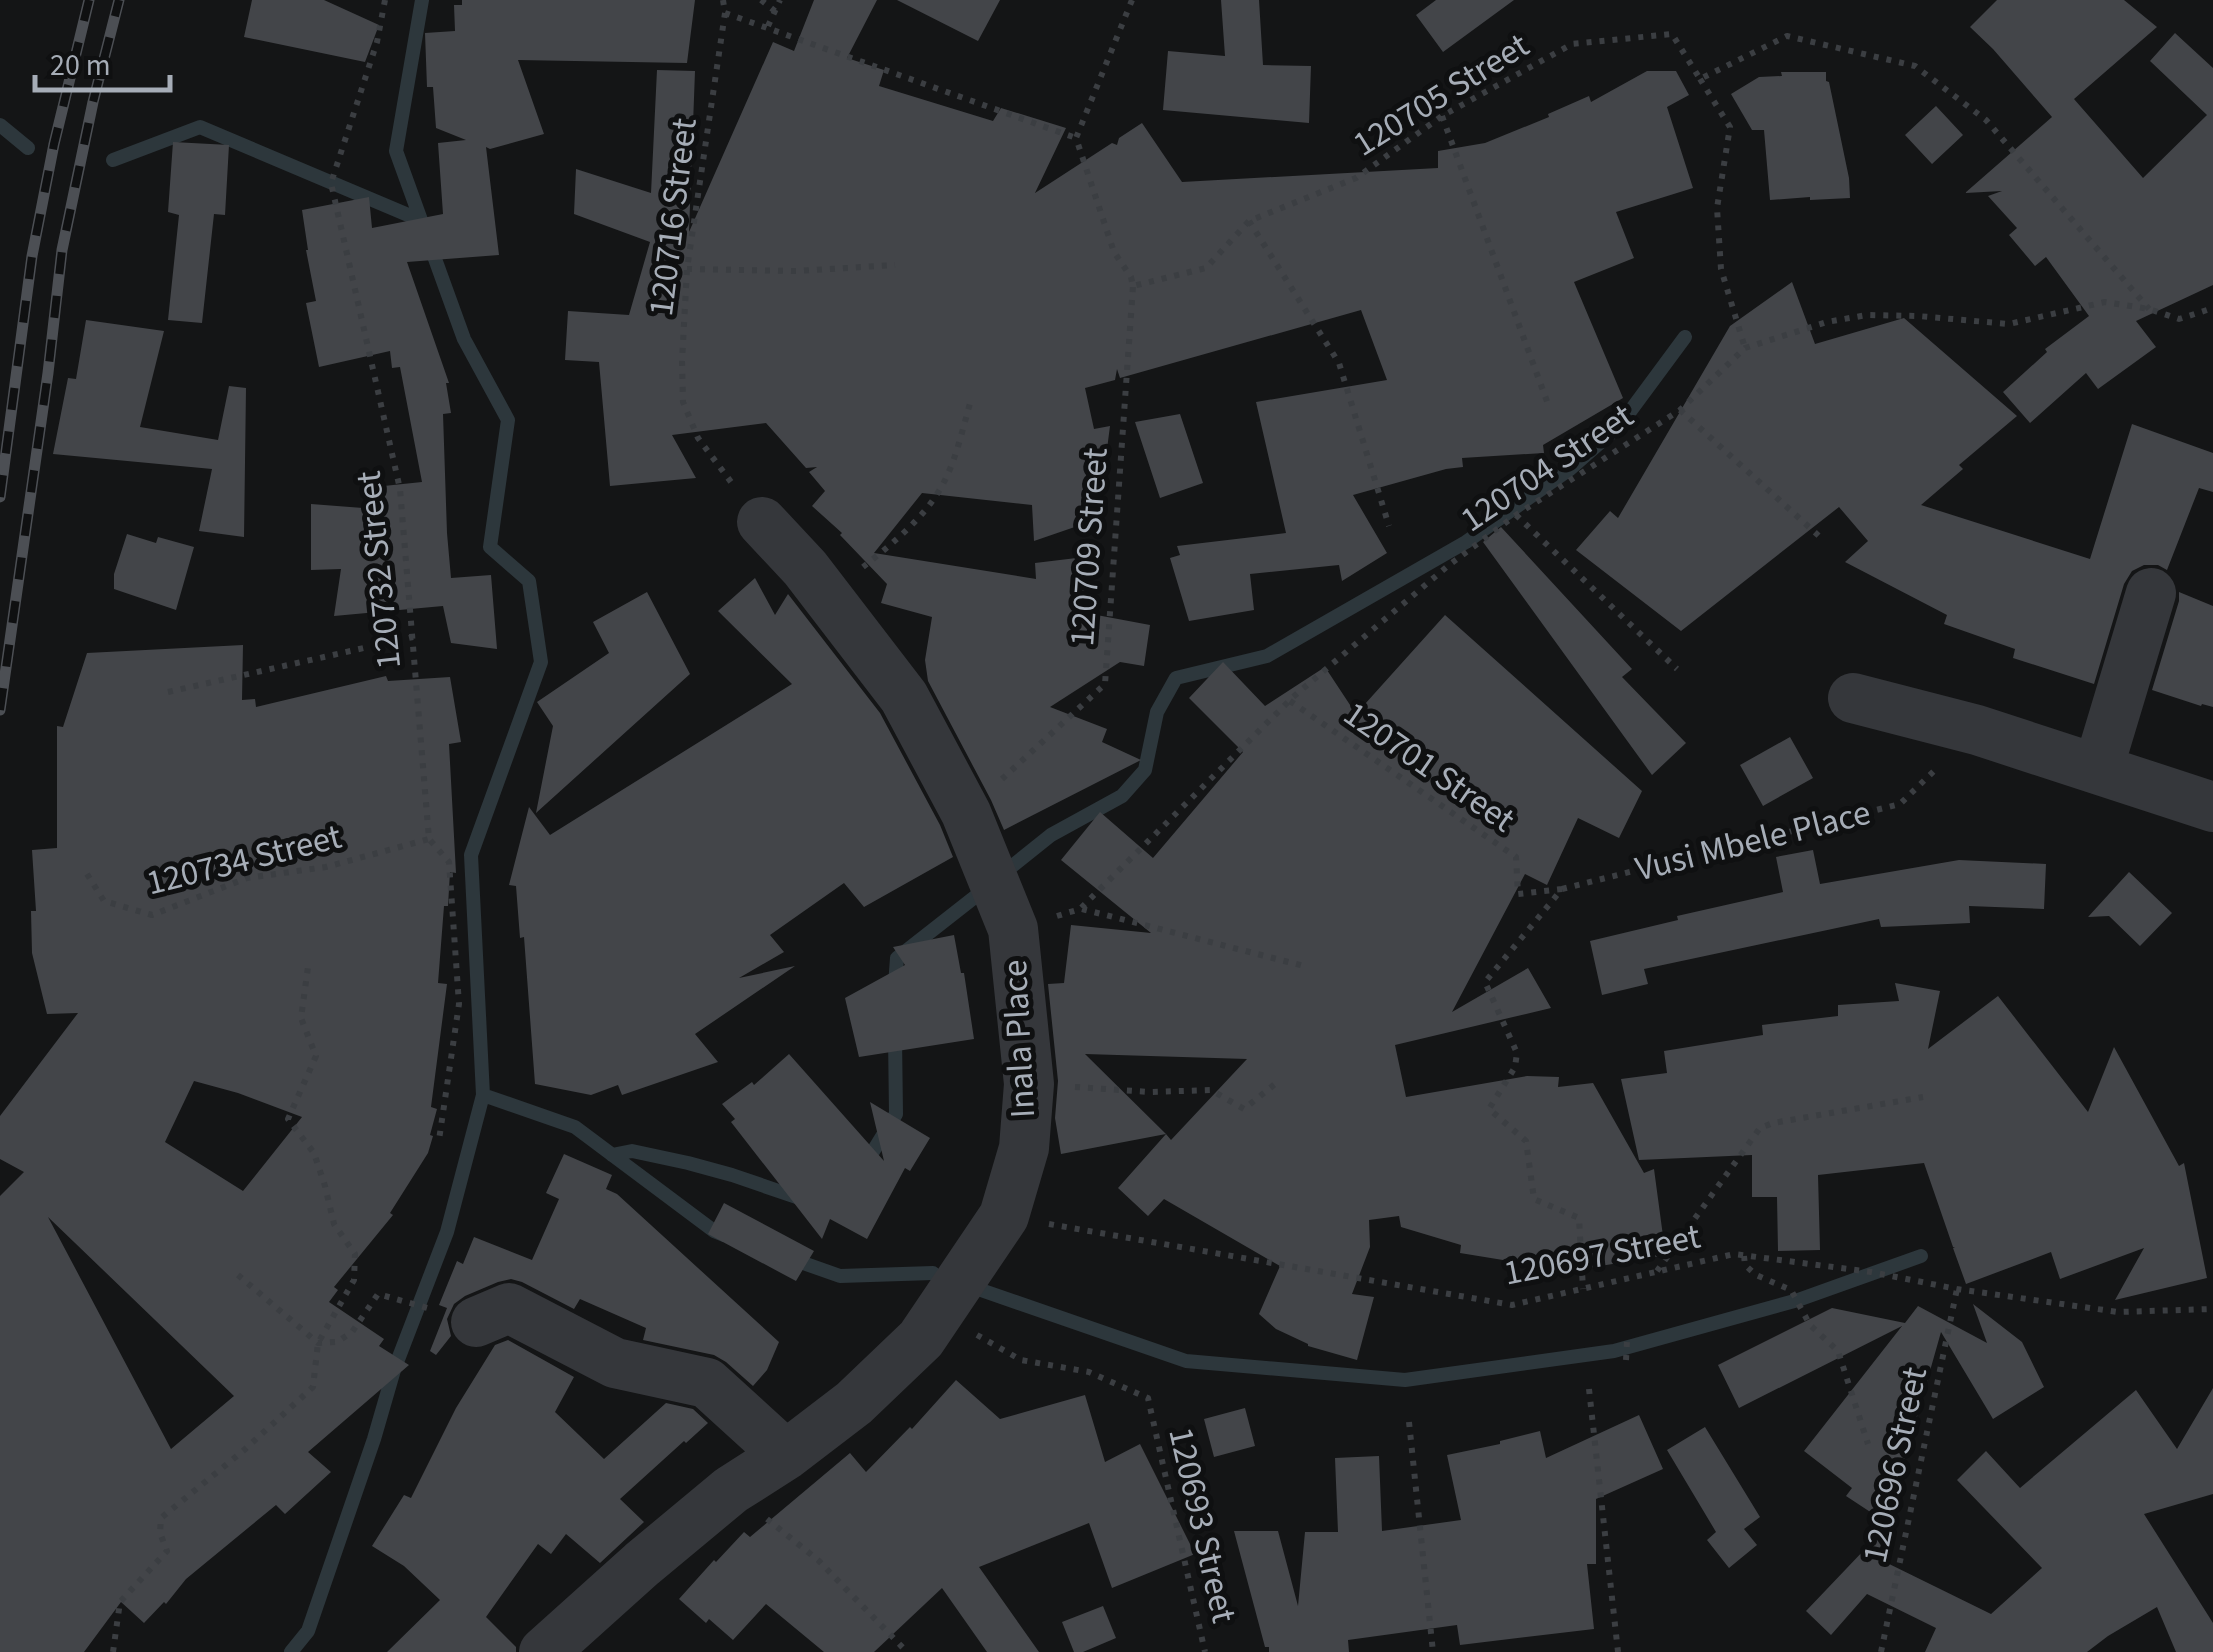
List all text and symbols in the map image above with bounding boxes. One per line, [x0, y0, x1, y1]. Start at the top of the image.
street label: 120705 Street [1343, 21, 1539, 169]
scale bar [35, 30, 170, 92]
text: 20 m [50, 44, 111, 87]
street label: 120716 Street [636, 115, 710, 319]
street label: 120704 Street [1451, 392, 1644, 544]
street label: 120709 Street [1057, 446, 1121, 648]
street label: 120732 Street [344, 468, 414, 672]
street label: 120701 Street [1333, 689, 1525, 845]
street label: Vusi Mbele Place [1630, 788, 1876, 894]
street label: 120734 Street [141, 812, 347, 908]
street label: Inala Place [990, 959, 1048, 1119]
street label: 120697 Street [1500, 1211, 1705, 1299]
street label: 120696 Street [1850, 1362, 1940, 1568]
street label: 120693 Street [1155, 1422, 1249, 1628]

